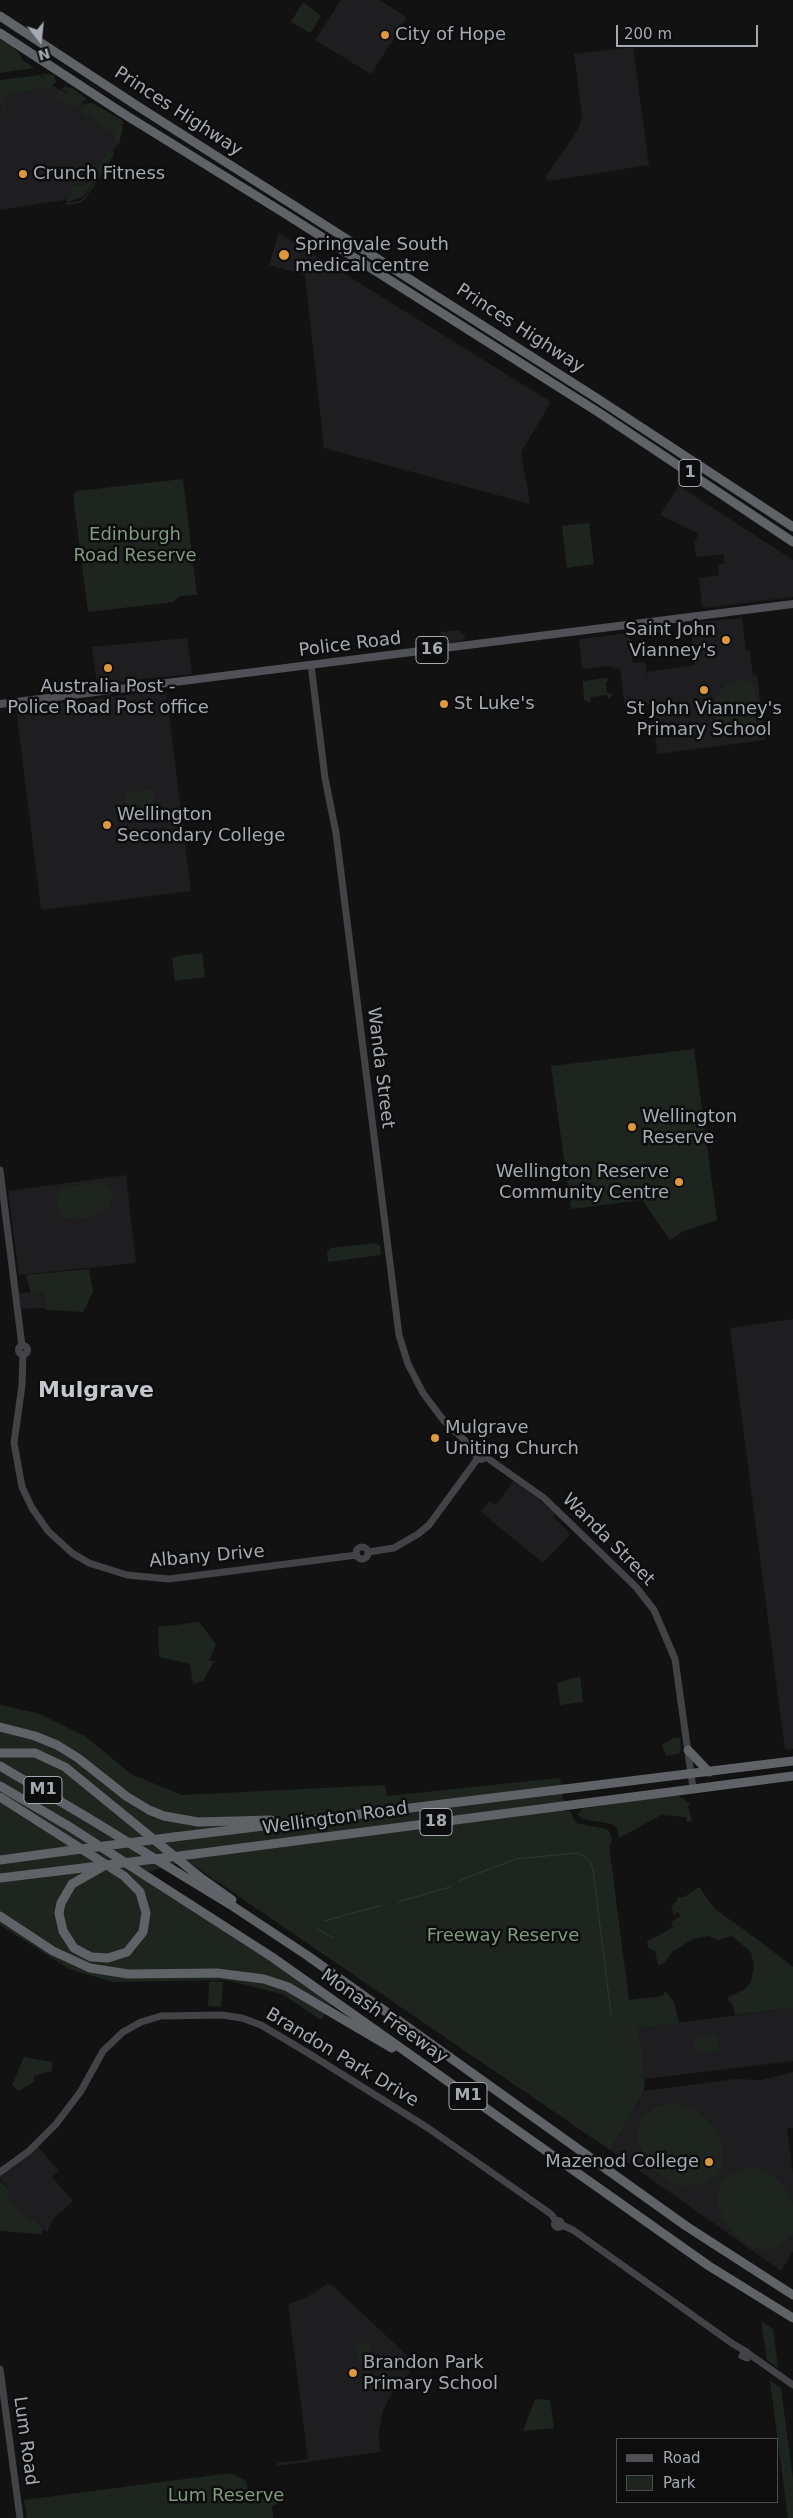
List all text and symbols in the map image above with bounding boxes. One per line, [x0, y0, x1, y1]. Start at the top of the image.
north arrow [15, 15, 65, 65]
scale bar [618, 15, 760, 47]
place label: City of Hope [395, 24, 506, 46]
text: 200 m [624, 25, 672, 43]
marker: City of Hope [379, 29, 391, 41]
text: N [36, 45, 52, 64]
street label: Princes Highway [110, 63, 246, 161]
place label: Crunch Fitness [33, 163, 165, 185]
marker: Crunch Fitness [17, 168, 29, 180]
place label: Springvale South medical centre [295, 234, 449, 276]
marker: Springvale South medical centre [277, 248, 291, 262]
street label: Princes Highway [452, 280, 588, 378]
road number: 1 [679, 459, 701, 486]
park label: Edinburgh Road Reserve [73, 524, 197, 566]
place label: Saint John Vianney's [625, 619, 716, 662]
street label: Police Road [298, 628, 402, 662]
marker: Saint John Vianney's [720, 634, 732, 646]
road number: 16 [416, 636, 448, 664]
marker: Australia Post - Police Road Post office [102, 662, 114, 674]
place label: Australia Post - Police Road Post office [7, 676, 209, 719]
marker: St John Vianney's Primary School [698, 684, 710, 696]
place label: St Luke's [454, 693, 535, 715]
marker: St Luke's [438, 698, 450, 710]
place label: St John Vianney's Primary School [626, 698, 782, 741]
place label: Wellington Secondary College [117, 804, 285, 846]
marker: Wellington Secondary College [101, 819, 113, 831]
street label: Wanda Street [362, 1006, 398, 1130]
place label: Wellington Reserve [642, 1106, 737, 1148]
marker: Wellington Reserve [626, 1121, 638, 1133]
place label: Wellington Reserve Community Centre [496, 1161, 669, 1204]
marker: Wellington Reserve Community Centre [673, 1176, 685, 1188]
district label: Mulgrave [38, 1378, 154, 1404]
place label: Mulgrave Uniting Church [445, 1417, 579, 1460]
marker: Mulgrave Uniting Church [429, 1432, 441, 1444]
street label: Wanda Street [557, 1489, 659, 1591]
street label: Albany Drive [149, 1541, 265, 1573]
road number: M1 [24, 1776, 62, 1804]
street label: Wellington Road [261, 1798, 409, 1840]
road number: 18 [420, 1808, 452, 1835]
park label: Freeway Reserve [427, 1925, 579, 1947]
street label: Monash Freeway [316, 1965, 452, 2069]
street label: Brandon Park Drive [262, 2004, 422, 2112]
road number: M1 [449, 2082, 487, 2110]
place label: Mazenod College [545, 2151, 699, 2173]
marker: Mazenod College [703, 2156, 715, 2168]
place label: Brandon Park Primary School [363, 2352, 498, 2394]
marker: Brandon Park Primary School [347, 2367, 359, 2379]
street label: Lum Road [8, 2395, 42, 2487]
legend [616, 2438, 778, 2503]
text: Road [663, 2449, 701, 2467]
text: Park [663, 2474, 695, 2492]
park label: Lum Reserve [168, 2485, 284, 2507]

